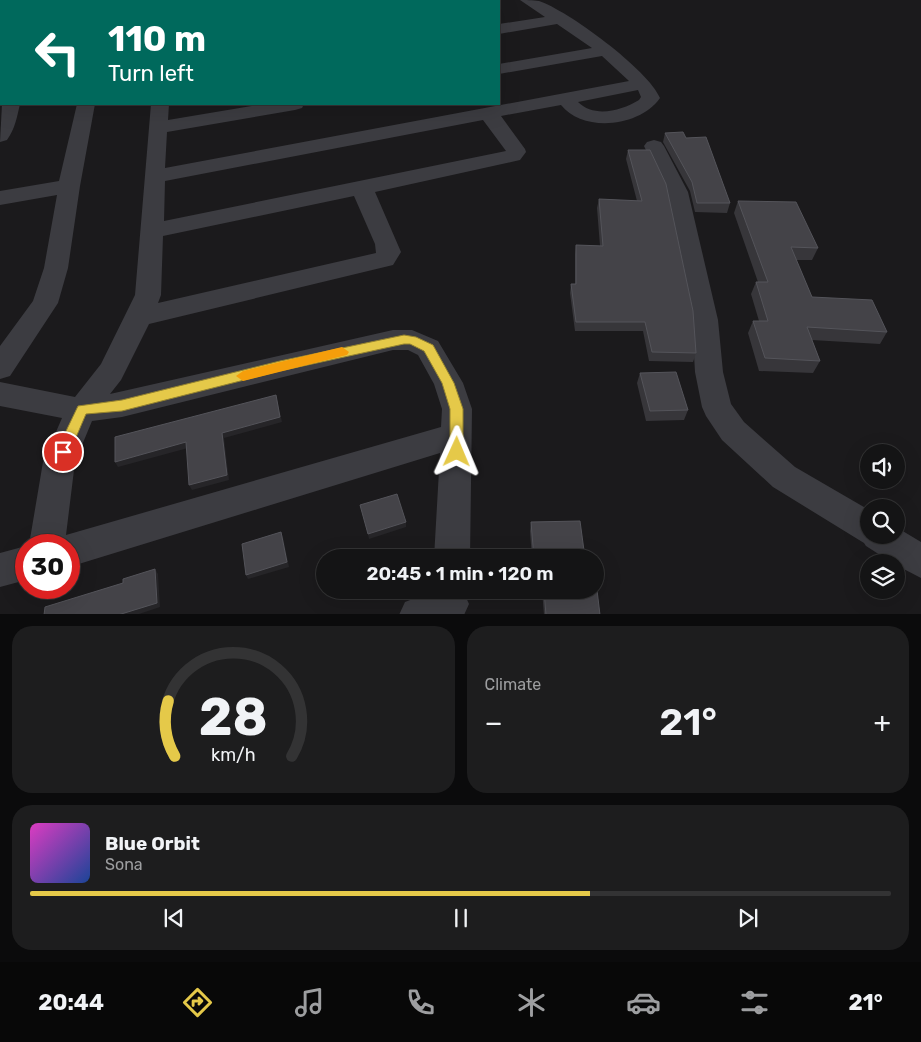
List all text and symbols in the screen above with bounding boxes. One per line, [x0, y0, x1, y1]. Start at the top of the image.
text: 110 m [108, 18, 206, 60]
icon: left [25, 20, 90, 85]
text: Turn left [108, 60, 194, 87]
position arrow [430, 425, 482, 477]
pin [42, 431, 84, 473]
icon: arrive [49, 438, 77, 466]
map controls [860, 444, 905, 599]
button: sound [860, 444, 905, 489]
button: search [860, 499, 905, 544]
speed limit sign: 30 [15, 534, 80, 599]
button: layers [860, 554, 905, 599]
text: 20:45 · 1 min · 120 m [366, 562, 554, 585]
text: Climate [485, 675, 541, 694]
text: 28 [199, 686, 268, 748]
text: 21° [659, 699, 717, 745]
text: − [485, 706, 503, 739]
text: + [874, 706, 891, 739]
text: km/h [211, 744, 256, 765]
text: Blue Orbit [105, 832, 200, 855]
text: Sona [105, 855, 143, 874]
icon: previous [160, 904, 188, 932]
icon: pause [447, 904, 475, 932]
icon: next [734, 904, 762, 932]
icon: directions [180, 985, 215, 1020]
icon: music [292, 985, 327, 1020]
icon: phone [403, 985, 438, 1020]
icon: climate [514, 985, 549, 1020]
icon: car [626, 985, 661, 1020]
icon: filters [737, 985, 772, 1020]
text: 20:44 [38, 989, 104, 1016]
text: 21° [848, 989, 883, 1016]

